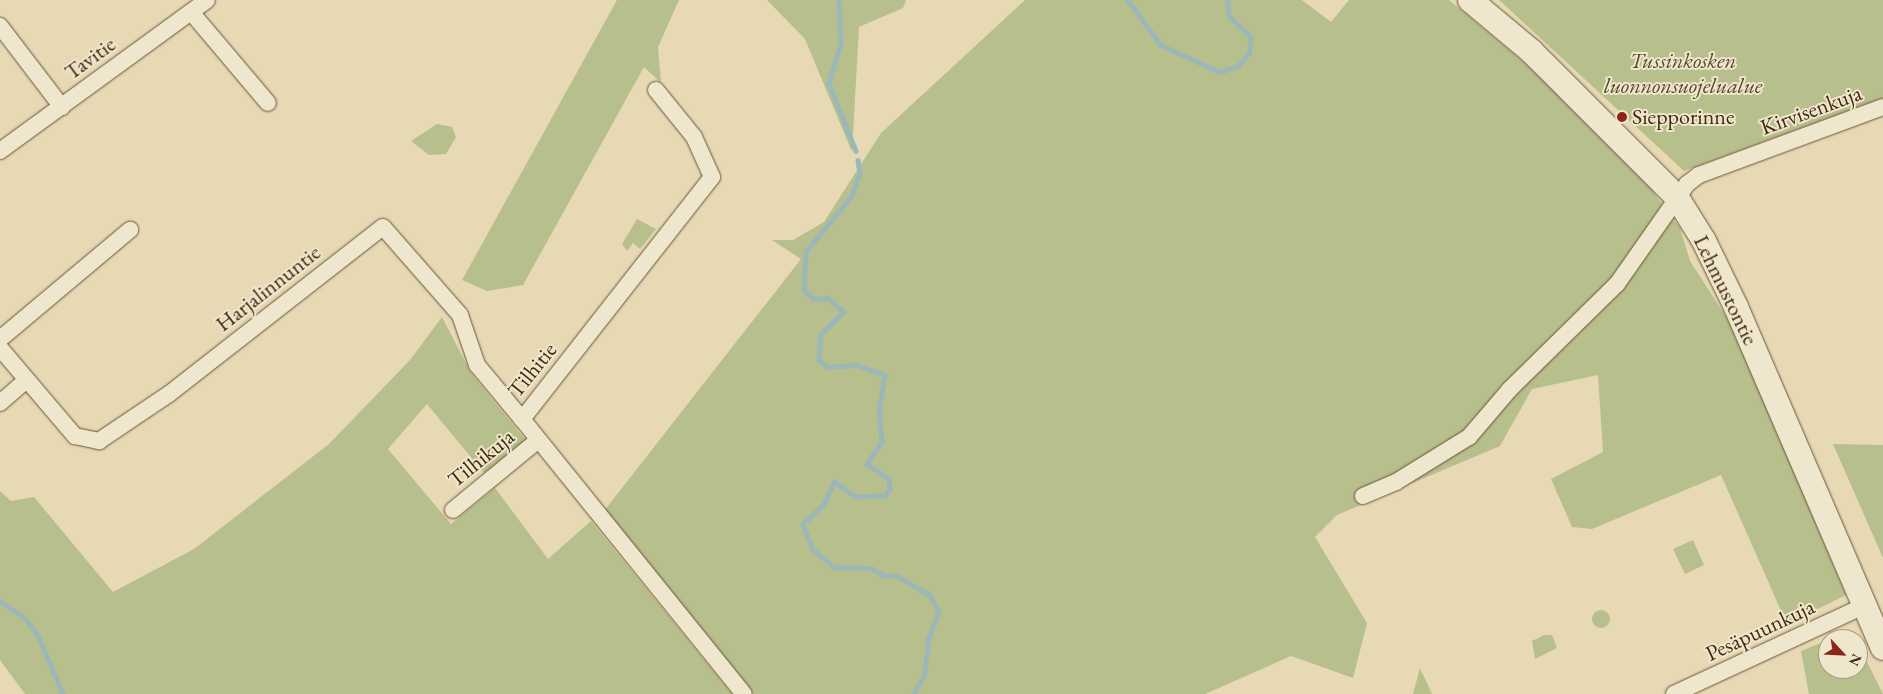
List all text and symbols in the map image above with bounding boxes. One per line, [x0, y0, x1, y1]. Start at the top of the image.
street label: Tavitie [59, 31, 121, 85]
park label: Tussinkosken luonnonsuojelualue [1604, 47, 1762, 98]
street label: Kirvisenkuja [1757, 80, 1865, 140]
place label: Siepporinne [1632, 104, 1734, 130]
marker: Siepporinne [1616, 111, 1628, 123]
street label: Lehmustontie [1688, 231, 1764, 349]
street label: Harjalinnuntie [210, 239, 326, 337]
street label: Tilhitie [502, 337, 562, 403]
street label: Tilhikuja [442, 423, 520, 493]
street label: Pesäpuunkuja [1701, 593, 1819, 667]
north arrow [1818, 629, 1868, 679]
text: N [1845, 651, 1866, 669]

